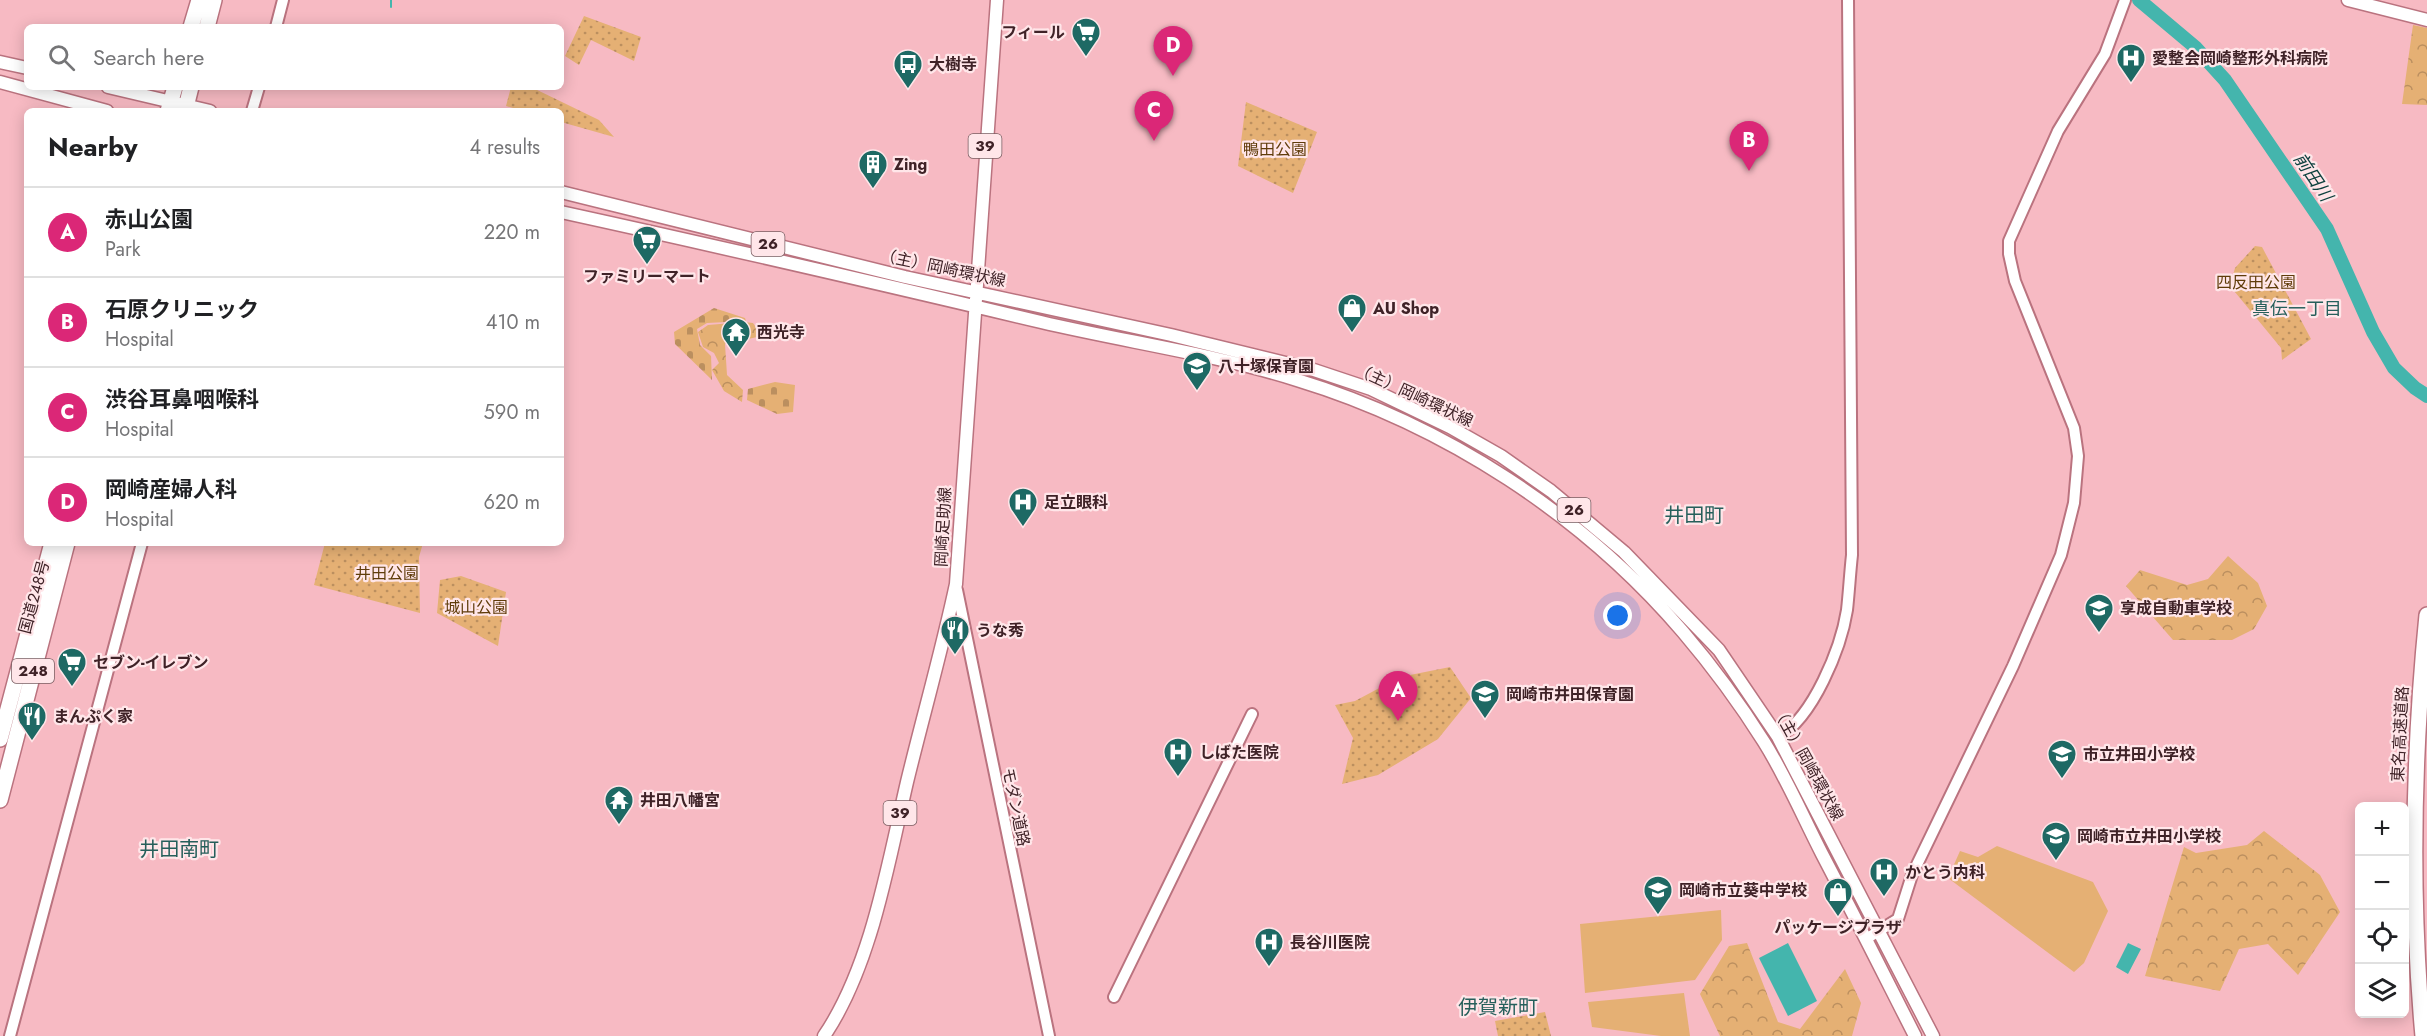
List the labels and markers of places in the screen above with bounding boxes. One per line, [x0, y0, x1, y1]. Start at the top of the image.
supermarket icon: フィール [1070, 16, 1102, 58]
place label: フィール [1001, 21, 1065, 44]
pin: D [1154, 26, 1192, 76]
hospital icon: 愛整会岡崎整形外科病院 [2115, 42, 2147, 84]
place label: 愛整会岡崎整形外科病院 [2152, 47, 2328, 70]
bus stop icon: 大樹寺 [892, 48, 924, 90]
place label: 大樹寺 [929, 53, 977, 76]
pin: C [1134, 92, 1174, 141]
pin: B [1730, 122, 1768, 171]
building icon: Zing [857, 148, 889, 190]
place label: Zing [894, 153, 927, 176]
supermarket icon: ファミリーマート [631, 224, 663, 266]
place label: ファミリーマート [583, 265, 711, 288]
shop icon: AU Shop [1336, 292, 1368, 334]
place label: AU Shop [1372, 297, 1439, 320]
temple icon: 西光寺 [720, 316, 752, 358]
place label: 西光寺 [757, 321, 805, 344]
school or university icon: 八十塚保育園 [1181, 350, 1213, 392]
place label: 八十塚保育園 [1218, 355, 1314, 378]
hospital icon: 足立眼科 [1007, 486, 1039, 528]
place label: 足立眼科 [1044, 491, 1108, 514]
school or university icon: 享成自動車学校 [2083, 592, 2115, 634]
place label: 享成自動車学校 [2120, 597, 2232, 620]
restaurant icon: うな秀 [939, 614, 971, 656]
place label: うな秀 [976, 619, 1024, 642]
supermarket icon: セブン-イレブン [56, 646, 88, 688]
place label: セブン-イレブン [93, 651, 209, 674]
pin: A [1378, 672, 1418, 721]
school or university icon: 岡崎市井田保育園 [1469, 678, 1501, 720]
place label: 岡崎市井田保育園 [1506, 683, 1634, 706]
restaurant icon: まんぷく家 [16, 700, 48, 742]
place label: まんぷく家 [53, 705, 133, 728]
hospital icon: しばた医院 [1162, 736, 1194, 778]
school or university icon: 市立井田小学校 [2046, 738, 2078, 780]
place label: しばた医院 [1199, 741, 1279, 764]
place label: 市立井田小学校 [2083, 743, 2195, 766]
temple icon: 井田八幡宮 [603, 784, 635, 826]
place label: 井田八幡宮 [640, 789, 720, 812]
school or university icon: 岡崎市立井田小学校 [2040, 820, 2072, 862]
place label: 岡崎市立井田小学校 [2077, 825, 2221, 848]
hospital icon: かとう内科 [1868, 856, 1900, 898]
place label: かとう内科 [1905, 861, 1985, 884]
school or university icon: 岡崎市立葵中学校 [1642, 874, 1674, 916]
shop icon: パッケージプラザ [1822, 876, 1854, 918]
place label: 岡崎市立葵中学校 [1679, 879, 1807, 902]
place label: パッケージプラザ [1774, 916, 1902, 939]
hospital icon: 長谷川医院 [1253, 926, 1285, 968]
place label: 長谷川医院 [1290, 931, 1370, 954]

